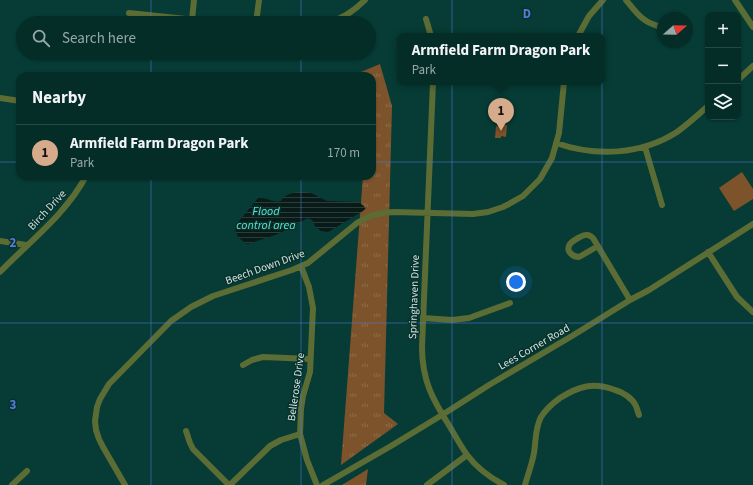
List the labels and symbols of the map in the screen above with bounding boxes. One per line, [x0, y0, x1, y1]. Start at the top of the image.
text: D [523, 5, 531, 23]
north arrow [657, 12, 693, 48]
pin: 1 [488, 98, 514, 131]
street label: Birch Drive [24, 186, 70, 233]
water label: Flood control area [236, 203, 296, 234]
text: 2 [10, 234, 17, 252]
street label: Beech Down Drive [223, 246, 307, 288]
street label: Springhaven Drive [405, 254, 423, 339]
your location [506, 272, 526, 292]
street label: Lees Corner Road [496, 320, 572, 374]
street label: Bellerose Drive [284, 351, 308, 422]
text: 3 [10, 396, 17, 414]

